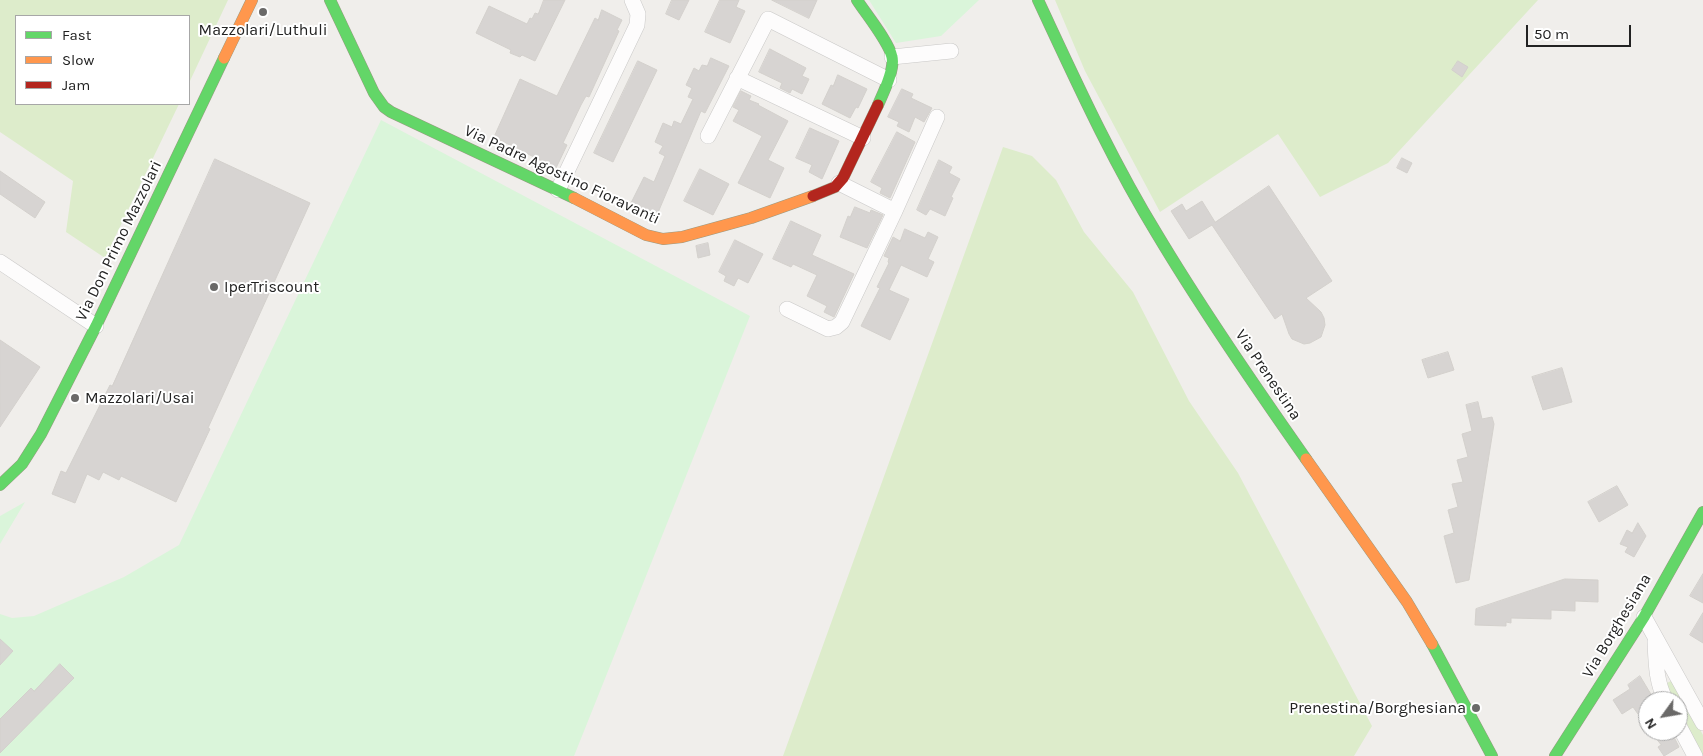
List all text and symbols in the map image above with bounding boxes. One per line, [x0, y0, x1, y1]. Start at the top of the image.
marker: Mazzolari/Luthuli [257, 6, 269, 18]
legend [15, 15, 190, 105]
scale bar [1528, 15, 1633, 47]
place label: Mazzolari/Luthuli [199, 20, 327, 40]
text: 50 m [1534, 25, 1569, 43]
text: Fast [62, 26, 91, 44]
text: Slow [62, 51, 94, 69]
text: Jam [62, 76, 90, 94]
street label: Via Padre Agostino Fioravanti [461, 121, 663, 229]
street label: Via Don Primo Mazzolari [72, 158, 166, 324]
place label: IperTriscount [224, 277, 319, 297]
marker: IperTriscount [208, 281, 220, 293]
street label: Via Prenestina [1231, 326, 1305, 424]
place label: Mazzolari/Usai [85, 388, 194, 408]
marker: Mazzolari/Usai [69, 392, 81, 404]
street label: Via Borghesiana [1578, 571, 1656, 681]
north arrow [1638, 691, 1688, 741]
place label: Prenestina/Borghesiana [1289, 698, 1466, 718]
marker: Prenestina/Borghesiana [1470, 702, 1482, 714]
text: N [1641, 715, 1661, 732]

